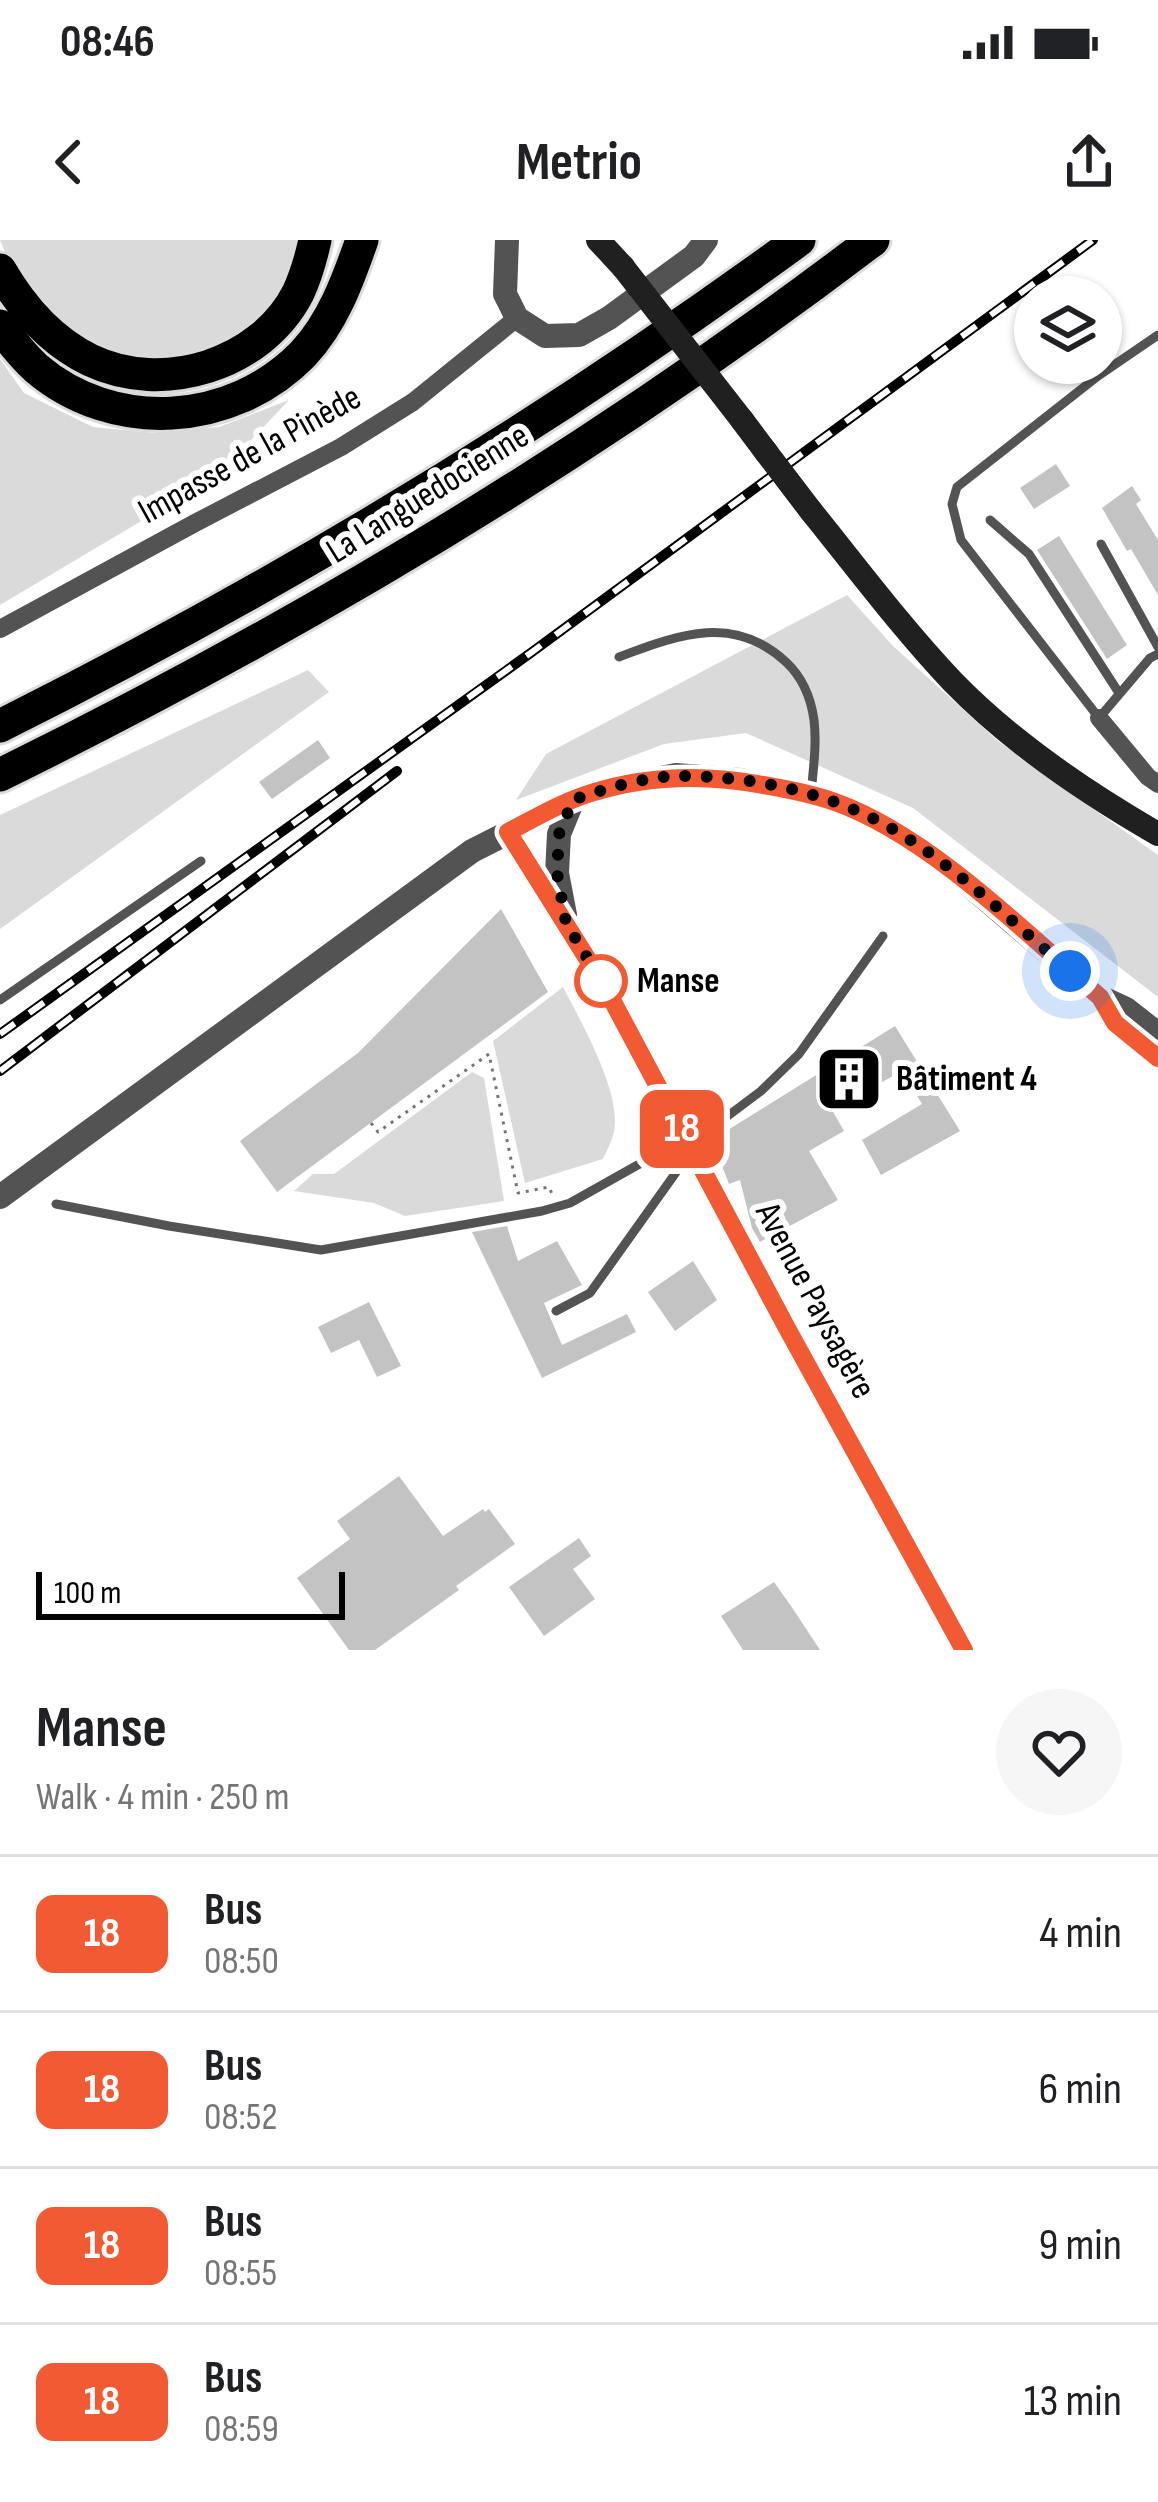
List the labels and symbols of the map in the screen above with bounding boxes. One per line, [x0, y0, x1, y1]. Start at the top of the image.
street label: Impasse de la Pinède [131, 376, 369, 534]
street label: La Languedocienne [319, 415, 537, 573]
your location [1040, 941, 1100, 1001]
marker: Manse [576, 956, 626, 1006]
place label: Manse [637, 960, 720, 1003]
building icon: Bâtiment 4 [814, 1044, 884, 1114]
place label: Bâtiment 4 [896, 1058, 1037, 1101]
line badge: 18 [628, 1090, 736, 1168]
street label: Avenue Paysagère [745, 1195, 885, 1406]
scale bar [36, 1566, 345, 1619]

